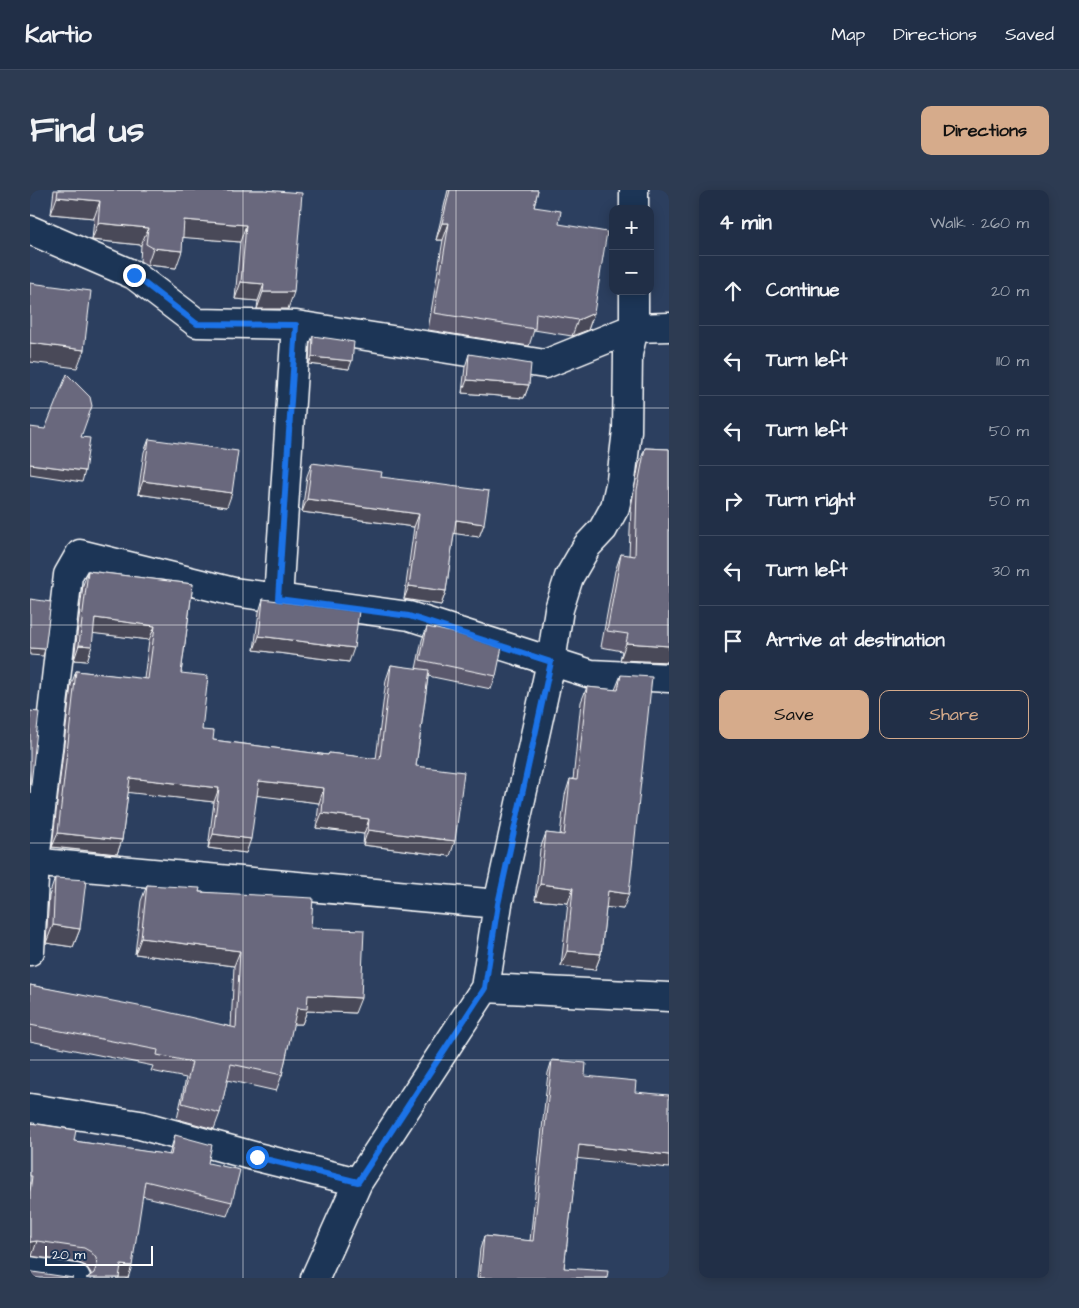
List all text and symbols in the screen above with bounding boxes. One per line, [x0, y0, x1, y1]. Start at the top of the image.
text: Kartio [25, 18, 92, 52]
text: Map [831, 22, 865, 47]
text: Directions [893, 22, 977, 47]
text: Saved [1005, 22, 1054, 47]
text: Find us [30, 106, 144, 155]
button: Directions [921, 106, 1049, 155]
map controls [609, 205, 654, 295]
button: + [609, 205, 654, 250]
text: 4 min [719, 208, 772, 237]
text: Walk · 260 m [930, 212, 1029, 234]
button: − [609, 250, 654, 295]
route end [123, 264, 146, 287]
icon: ahead [719, 277, 747, 305]
text: Continue [766, 277, 840, 304]
text: 20 m [991, 280, 1029, 302]
icon: left [719, 347, 747, 375]
text: Turn left [766, 347, 847, 374]
text: 110 m [996, 350, 1029, 372]
icon: left [719, 417, 747, 445]
text: Turn left [766, 417, 847, 444]
text: 50 m [989, 420, 1029, 442]
icon: right [719, 487, 747, 515]
text: Turn right [766, 487, 855, 514]
text: 50 m [989, 490, 1029, 512]
icon: left [719, 557, 747, 585]
text: Turn left [766, 557, 847, 584]
text: 30 m [992, 560, 1029, 582]
icon: arrive [719, 627, 747, 655]
text: Arrive at destination [766, 627, 945, 654]
button: Save [719, 690, 869, 739]
button: Share [879, 690, 1029, 739]
route start [246, 1146, 269, 1169]
scale bar [45, 1243, 152, 1266]
text: 20 m [52, 1245, 85, 1265]

